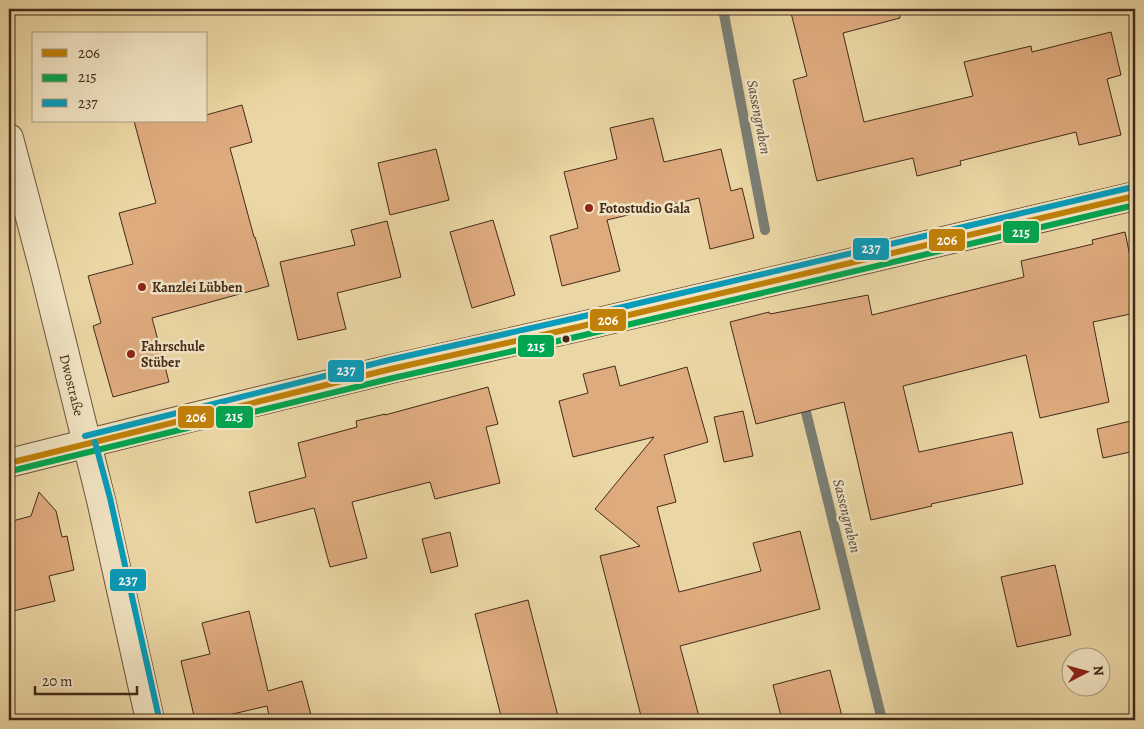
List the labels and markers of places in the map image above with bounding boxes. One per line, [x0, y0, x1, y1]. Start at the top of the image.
place label: Fotostudio Gala [599, 199, 691, 218]
marker: Fotostudio Gala [583, 202, 595, 214]
place label: Kanzlei Lübben [152, 278, 243, 297]
marker: Kanzlei Lübben [136, 281, 148, 293]
unlabelled marker [561, 334, 571, 344]
place label: Fahrschule Stüber [141, 337, 206, 372]
marker: Fahrschule Stüber [125, 348, 137, 360]

